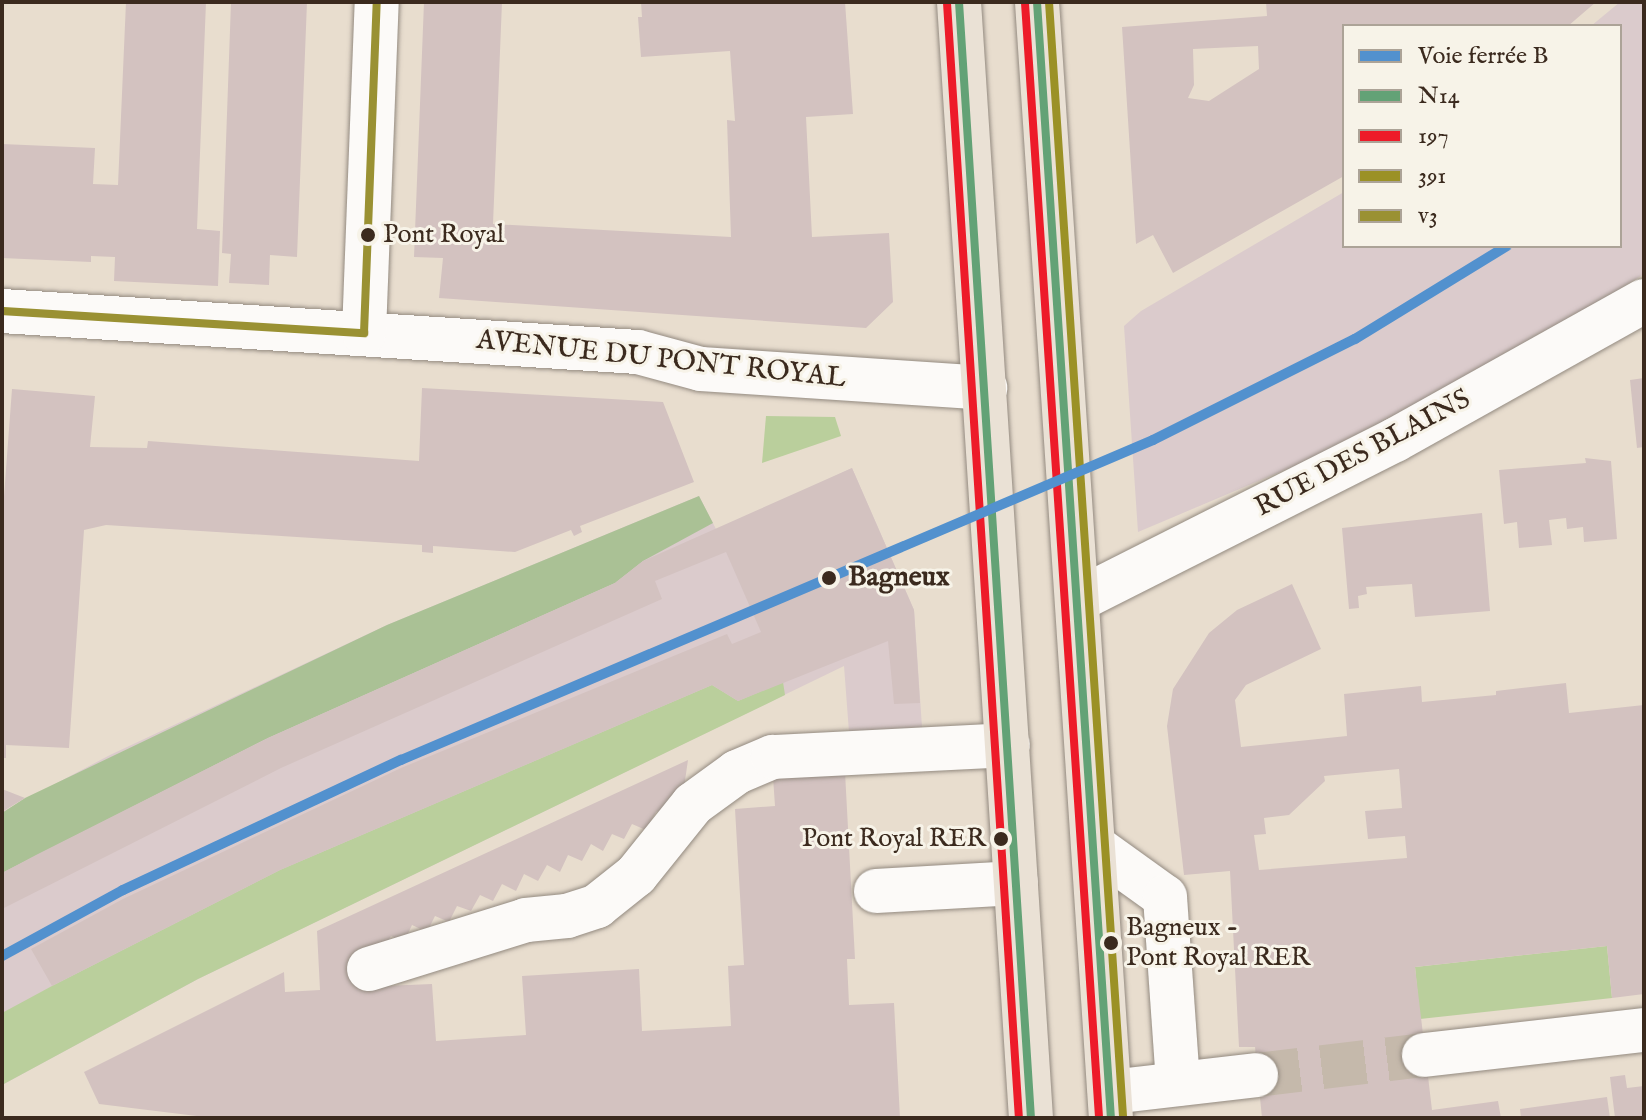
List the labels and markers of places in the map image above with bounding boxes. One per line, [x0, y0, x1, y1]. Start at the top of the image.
place label: Pont Royal [383, 219, 504, 251]
marker: Pont Royal [360, 227, 376, 243]
place label: Bagneux [848, 561, 950, 595]
marker: Bagneux [817, 566, 841, 590]
place label: Pont Royal RER [802, 823, 986, 855]
marker: Pont Royal RER [993, 831, 1009, 847]
place label: Bagneux - Pont Royal RER [1126, 912, 1310, 974]
marker: Bagneux - Pont Royal RER [1103, 935, 1119, 951]

